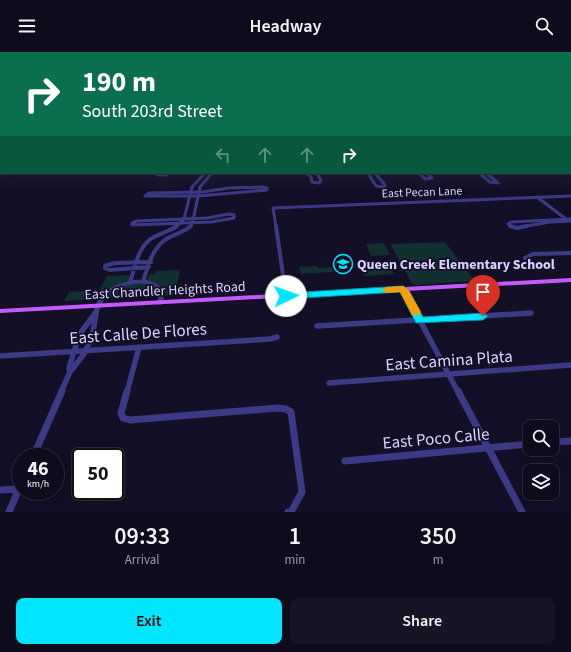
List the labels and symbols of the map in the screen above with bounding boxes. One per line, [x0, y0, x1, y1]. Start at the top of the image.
street label: East Pecan Lane [381, 183, 463, 202]
school or university icon: Queen Creek Elementary School [332, 253, 354, 275]
place label: Queen Creek Elementary School [357, 255, 555, 275]
position arrow [265, 275, 307, 317]
pin [466, 275, 500, 316]
street label: East Chandler Heights Road [84, 277, 246, 305]
street label: East Calle De Flores [69, 317, 208, 351]
street label: East Camina Plata [385, 345, 514, 377]
street label: East Poco Calle [382, 422, 491, 456]
speed limit sign: 50 [72, 448, 124, 500]

